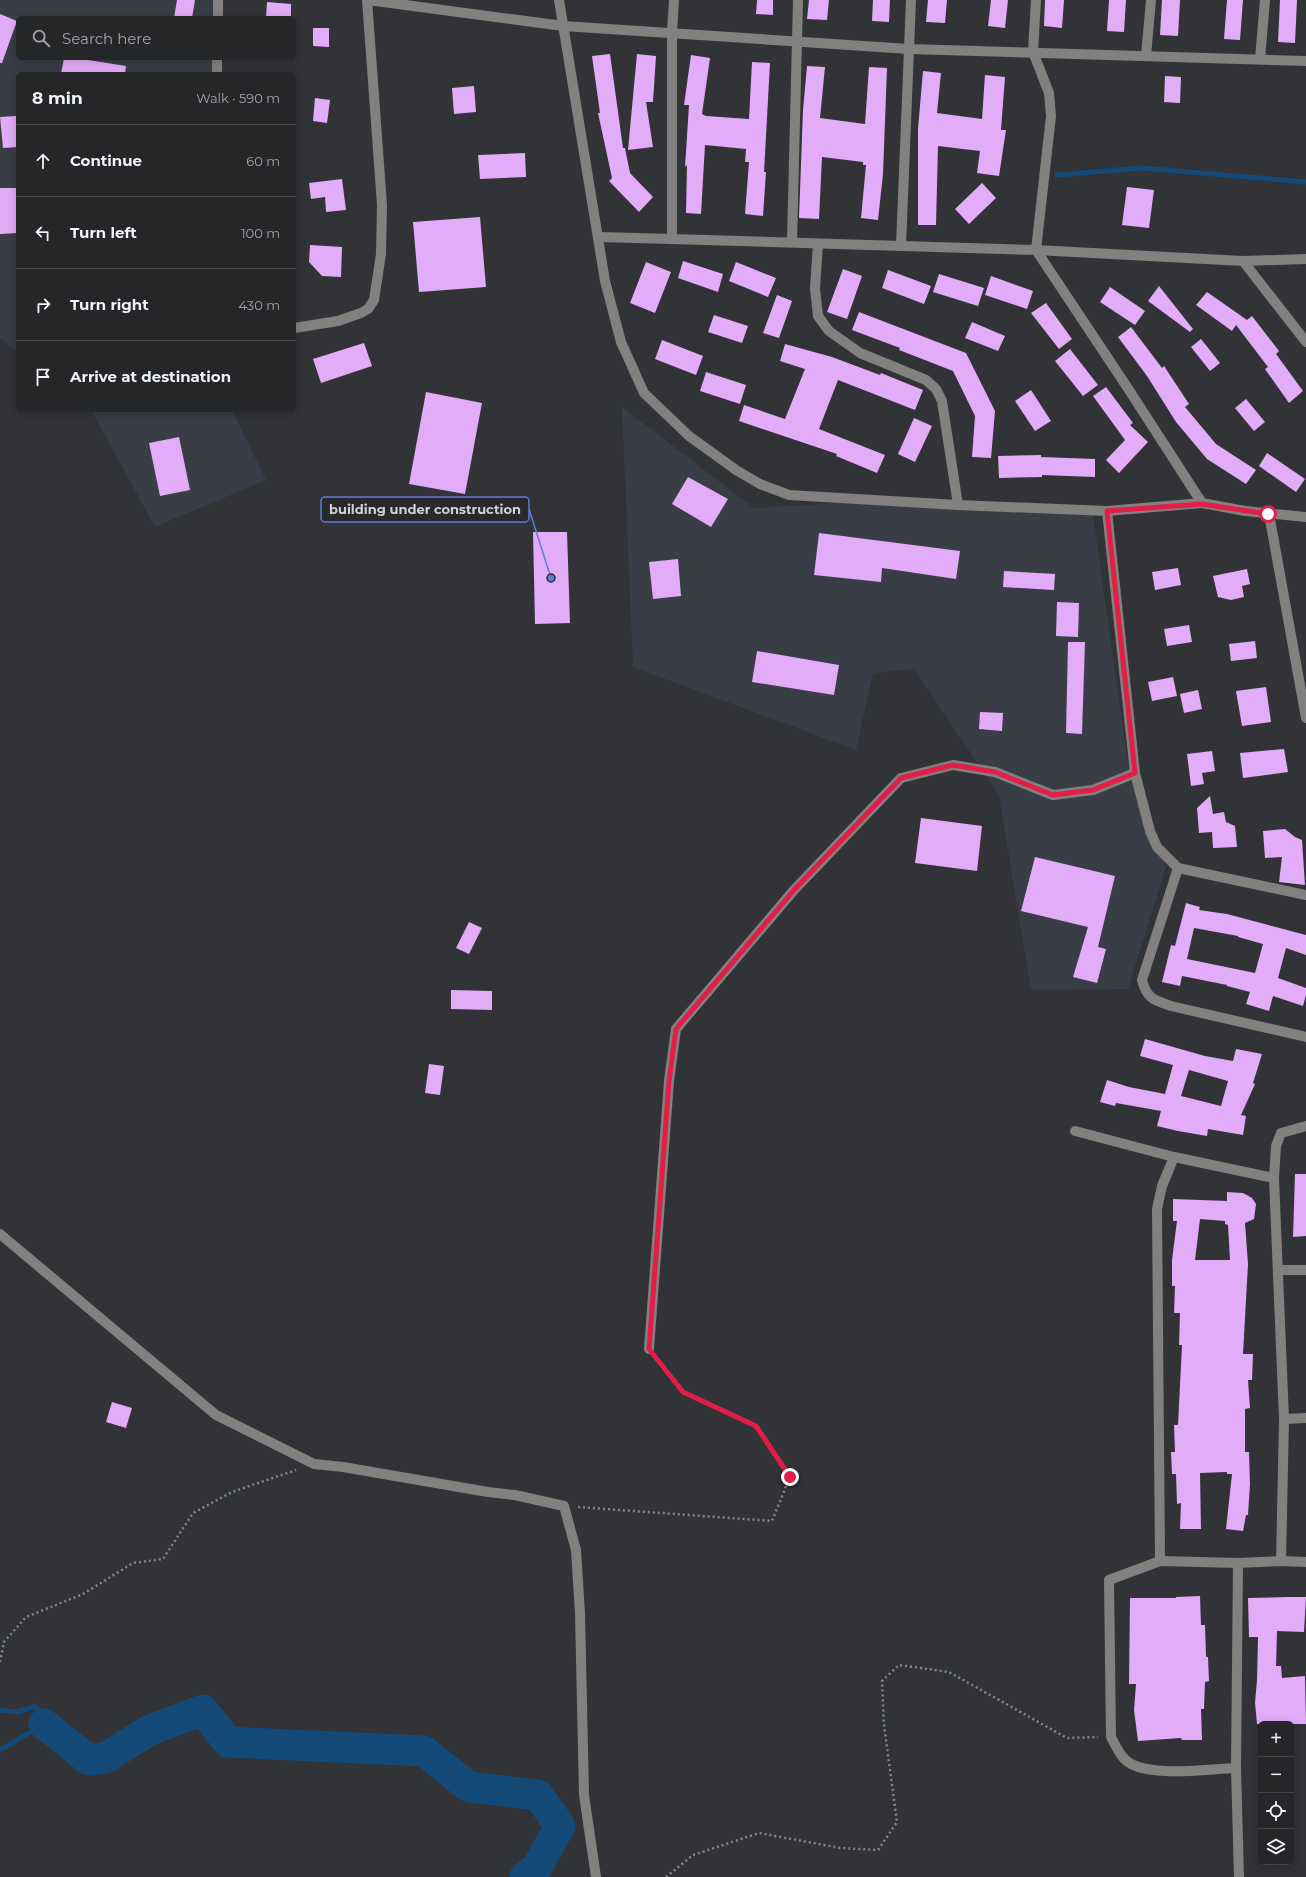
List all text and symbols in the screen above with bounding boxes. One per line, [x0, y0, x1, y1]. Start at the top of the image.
search box [16, 16, 296, 60]
icon: search [30, 27, 52, 49]
text: Search here [62, 29, 151, 48]
text: 8 min [32, 88, 83, 108]
text: Walk · 590 m [196, 90, 280, 106]
icon: ahead [32, 150, 54, 172]
text: Continue [70, 151, 142, 170]
text: 60 m [246, 153, 280, 169]
icon: left [32, 222, 54, 244]
text: Turn left [70, 223, 137, 242]
text: 100 m [241, 225, 280, 241]
icon: right [32, 294, 54, 316]
text: Turn right [70, 295, 149, 314]
text: 430 m [238, 297, 280, 313]
icon: arrive [32, 366, 54, 388]
text: Arrive at destination [70, 367, 231, 386]
callout: building under construction [321, 497, 529, 522]
text: building under construction [329, 501, 521, 517]
route start [1259, 505, 1277, 523]
route end [781, 1468, 799, 1486]
map controls [1258, 1721, 1294, 1865]
button: + [1258, 1721, 1294, 1757]
button: − [1258, 1757, 1294, 1793]
button: locate [1258, 1793, 1294, 1829]
button: layers [1258, 1829, 1294, 1865]

